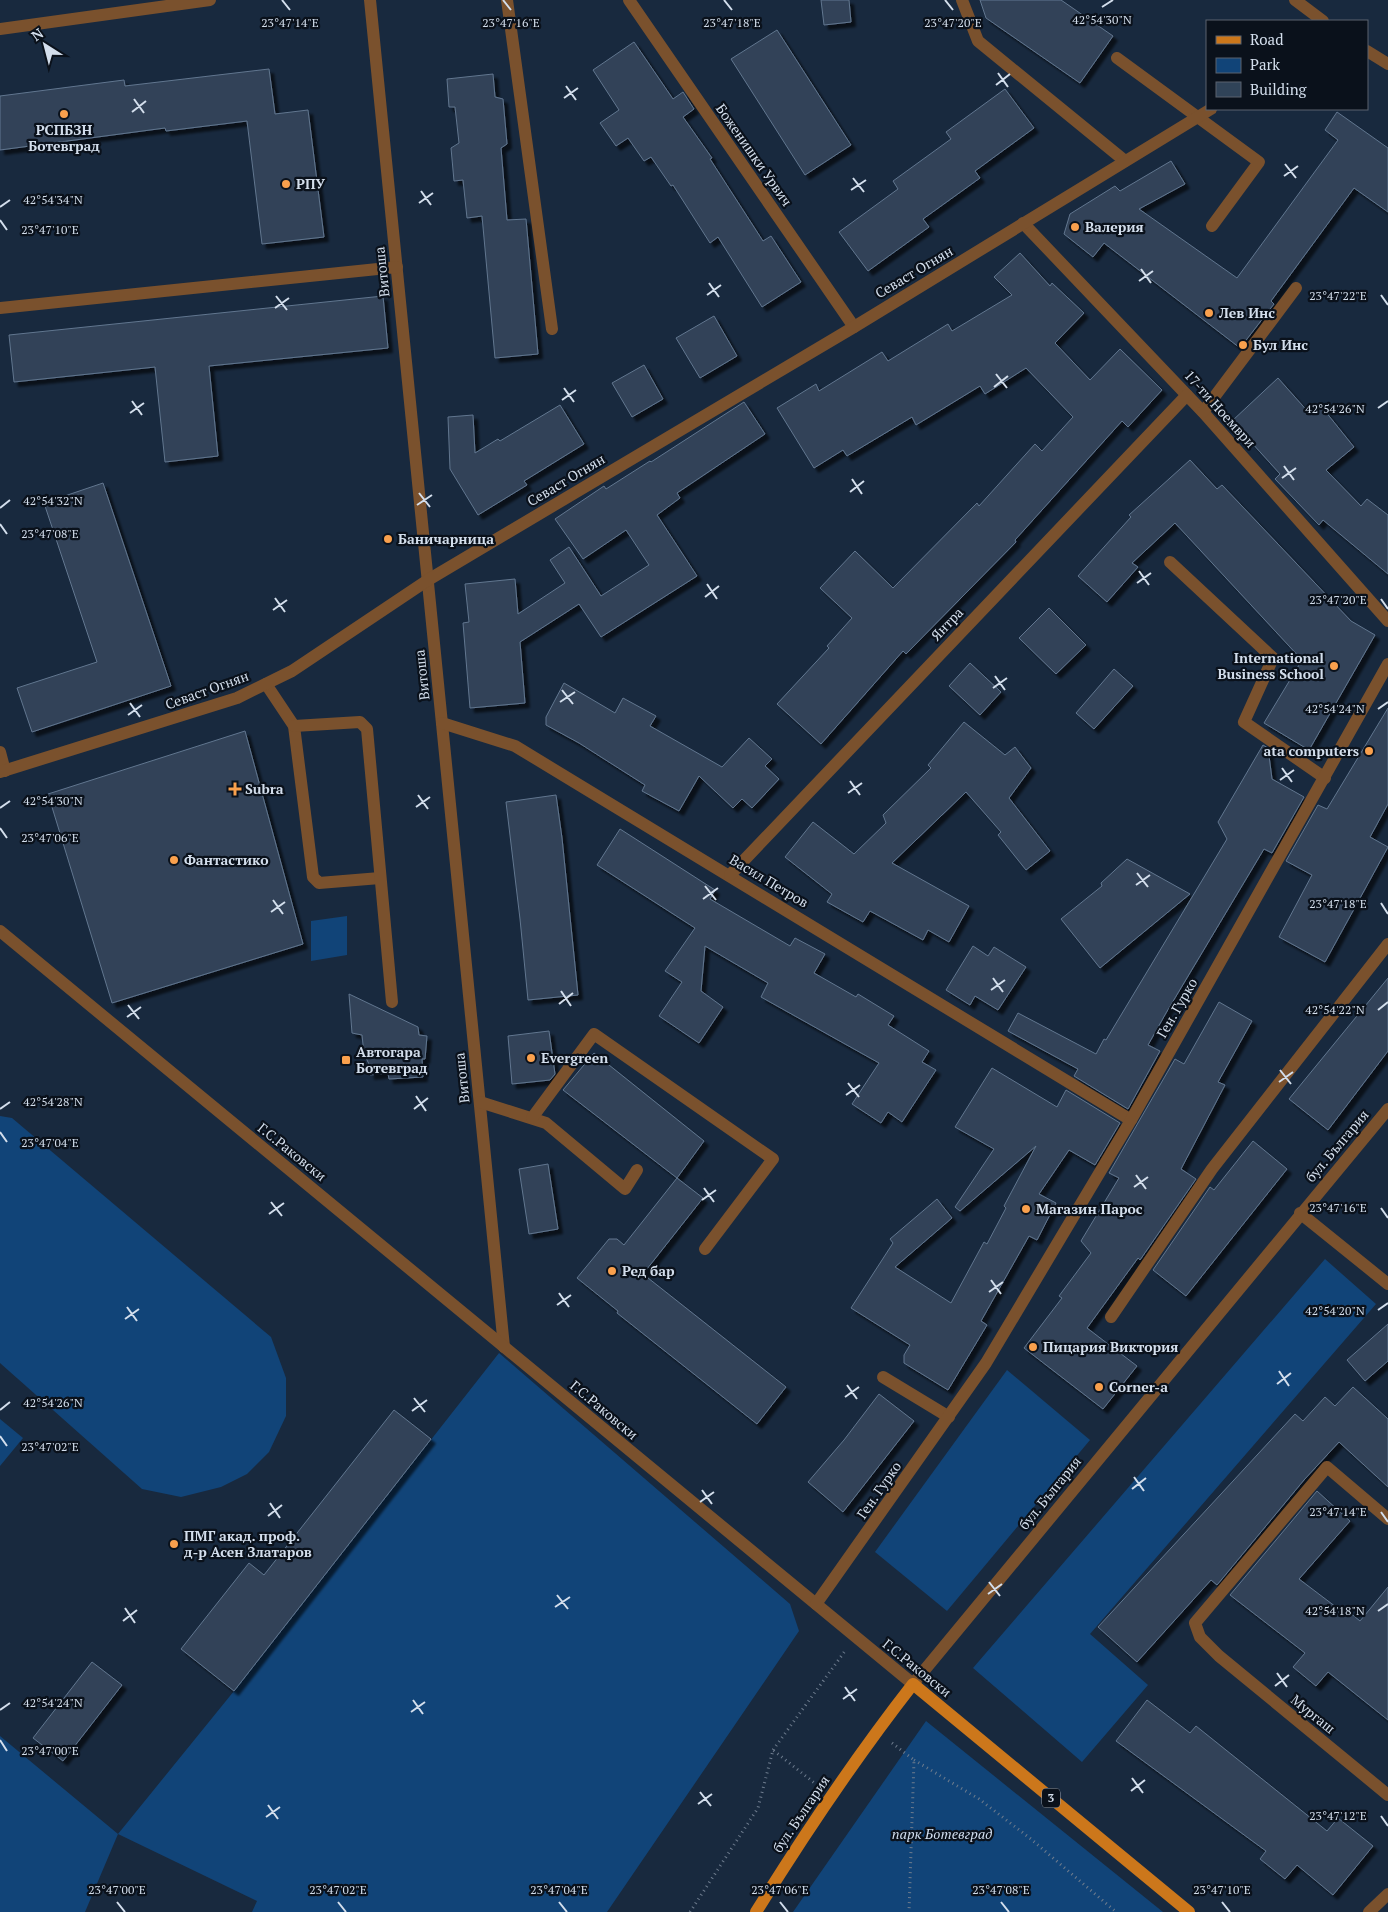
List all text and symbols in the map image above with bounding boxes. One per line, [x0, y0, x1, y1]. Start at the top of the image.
text: 42°54'30"N [1072, 12, 1132, 27]
text: 23°47'14"E [261, 15, 319, 30]
text: 23°47'16"E [482, 15, 540, 30]
text: 23°47'18"E [703, 15, 761, 30]
text: 23°47'20"E [924, 15, 982, 30]
north arrow [20, 20, 70, 70]
legend [1206, 20, 1368, 110]
text: N [27, 23, 47, 45]
text: Road [1250, 29, 1283, 49]
text: Park [1250, 54, 1280, 74]
text: Building [1250, 79, 1308, 99]
street label: Боженишки Урвич [712, 100, 797, 210]
marker: РСПБЗН Ботевград [58, 108, 70, 120]
place label: РСПБЗН Ботевград [28, 120, 100, 155]
place label: РПУ [296, 174, 326, 193]
marker: РПУ [280, 178, 292, 190]
text: 42°54'34"N [23, 192, 83, 207]
place label: Валерия [1085, 217, 1144, 236]
marker: Валерия [1069, 221, 1081, 233]
text: 23°47'10"E [21, 222, 79, 237]
street label: Севаст Огнян [871, 241, 956, 302]
street label: Витоша [369, 246, 394, 298]
text: 23°47'22"E [1309, 288, 1367, 303]
place label: Лев Инс [1218, 303, 1275, 322]
marker: Лев Инс [1203, 307, 1215, 319]
place label: Бул Инс [1253, 335, 1308, 354]
marker: Бул Инс [1237, 339, 1249, 351]
street label: 17-ти Ноември [1180, 366, 1261, 452]
text: 42°54'26"N [1305, 401, 1365, 416]
street label: Севаст Огнян [523, 449, 608, 510]
text: 42°54'32"N [23, 493, 83, 508]
text: 23°47'08"E [21, 526, 79, 541]
place label: Баничарница [398, 529, 494, 548]
marker: Баничарница [382, 533, 394, 545]
text: 23°47'20"E [1309, 592, 1367, 607]
street label: Янтра [926, 603, 967, 644]
place label: International Business School [1217, 648, 1324, 683]
street label: Витоша [409, 649, 434, 701]
marker: International Business School [1328, 660, 1340, 672]
street label: Севаст Огнян [162, 666, 252, 713]
text: 42°54'24"N [1305, 701, 1365, 716]
place label: ata computers [1264, 741, 1359, 760]
marker: ata computers [1363, 745, 1375, 757]
place label: Subra [245, 779, 284, 798]
marker: Subra [229, 783, 241, 795]
text: 42°54'30"N [23, 793, 83, 808]
text: 23°47'06"E [21, 830, 79, 845]
place label: Фантастико [184, 850, 269, 869]
street label: Васил Петров [726, 850, 812, 912]
marker: Фантастико [168, 854, 180, 866]
text: 23°47'18"E [1309, 896, 1367, 911]
street label: Ген. Гурко [1152, 974, 1201, 1041]
text: 42°54'22"N [1305, 1002, 1365, 1017]
place label: Автогара Ботевград [356, 1042, 428, 1077]
place label: Evergreen [541, 1048, 608, 1067]
street label: Витоша [449, 1052, 474, 1104]
marker: Evergreen [525, 1052, 537, 1064]
marker: Автогара Ботевград [340, 1054, 352, 1066]
text: 42°54'28"N [23, 1094, 83, 1109]
street label: бул. България [1301, 1105, 1373, 1186]
street label: Г.С.Раковски [254, 1118, 331, 1185]
text: 23°47'04"E [21, 1135, 79, 1150]
place label: Магазин Парос [1036, 1199, 1143, 1218]
text: 23°47'16"E [1309, 1200, 1367, 1215]
marker: Магазин Парос [1020, 1203, 1032, 1215]
place label: Ред бар [622, 1261, 675, 1280]
marker: Ред бар [606, 1265, 618, 1277]
text: 42°54'20"N [1305, 1303, 1365, 1318]
place label: Пицария Виктория [1043, 1337, 1179, 1356]
marker: Пицария Виктория [1027, 1341, 1039, 1353]
street label: Г.С.Раковски [566, 1376, 643, 1444]
place label: Corner-a [1109, 1377, 1168, 1396]
marker: Corner-a [1093, 1381, 1105, 1393]
text: 42°54'26"N [23, 1395, 83, 1410]
text: 23°47'02"E [21, 1439, 79, 1454]
street label: бул. България [1014, 1452, 1085, 1533]
street label: Ген. Гурко [852, 1457, 905, 1522]
text: 23°47'14"E [1309, 1504, 1367, 1519]
place label: ПМГ акад. проф. д-р Асен Златаров [184, 1526, 312, 1561]
marker: ПМГ акад. проф. д-р Асен Златаров [168, 1538, 180, 1550]
text: 42°54'18"N [1305, 1603, 1365, 1618]
street label: Г.С.Раковски [879, 1634, 956, 1701]
street label: Мургаш [1287, 1690, 1340, 1738]
text: 42°54'24"N [23, 1695, 83, 1710]
text: 23°47'00"E [21, 1743, 79, 1758]
street label: бул. България [768, 1771, 833, 1856]
road number: 3 [1042, 1789, 1060, 1808]
text: 23°47'12"E [1309, 1808, 1367, 1823]
park label: парк Ботевград [892, 1824, 992, 1843]
text: 23°47'00"E [88, 1882, 146, 1897]
text: 23°47'02"E [309, 1882, 367, 1897]
text: 23°47'04"E [530, 1882, 588, 1897]
text: 23°47'06"E [751, 1882, 809, 1897]
text: 23°47'08"E [972, 1882, 1030, 1897]
text: 23°47'10"E [1193, 1882, 1251, 1897]

